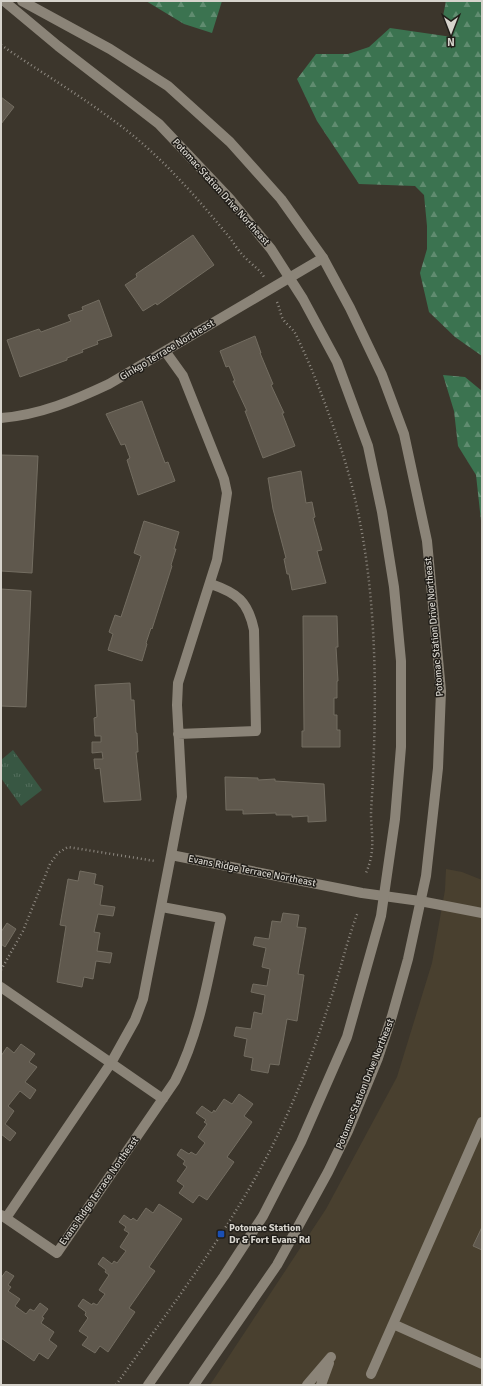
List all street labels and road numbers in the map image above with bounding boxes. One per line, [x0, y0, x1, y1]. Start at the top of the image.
street label: Potomac Station Drive Northeast [170, 136, 272, 248]
street label: Ginkgo Terrace Northeast [118, 317, 217, 383]
street label: Potomac Station Drive Northeast [422, 556, 446, 697]
street label: Evans Ridge Terrace Northeast [187, 853, 317, 889]
street label: Potomac Station Drive Northeast [333, 1017, 397, 1151]
street label: Evans Ridge Terrace Northeast [57, 1134, 141, 1248]

